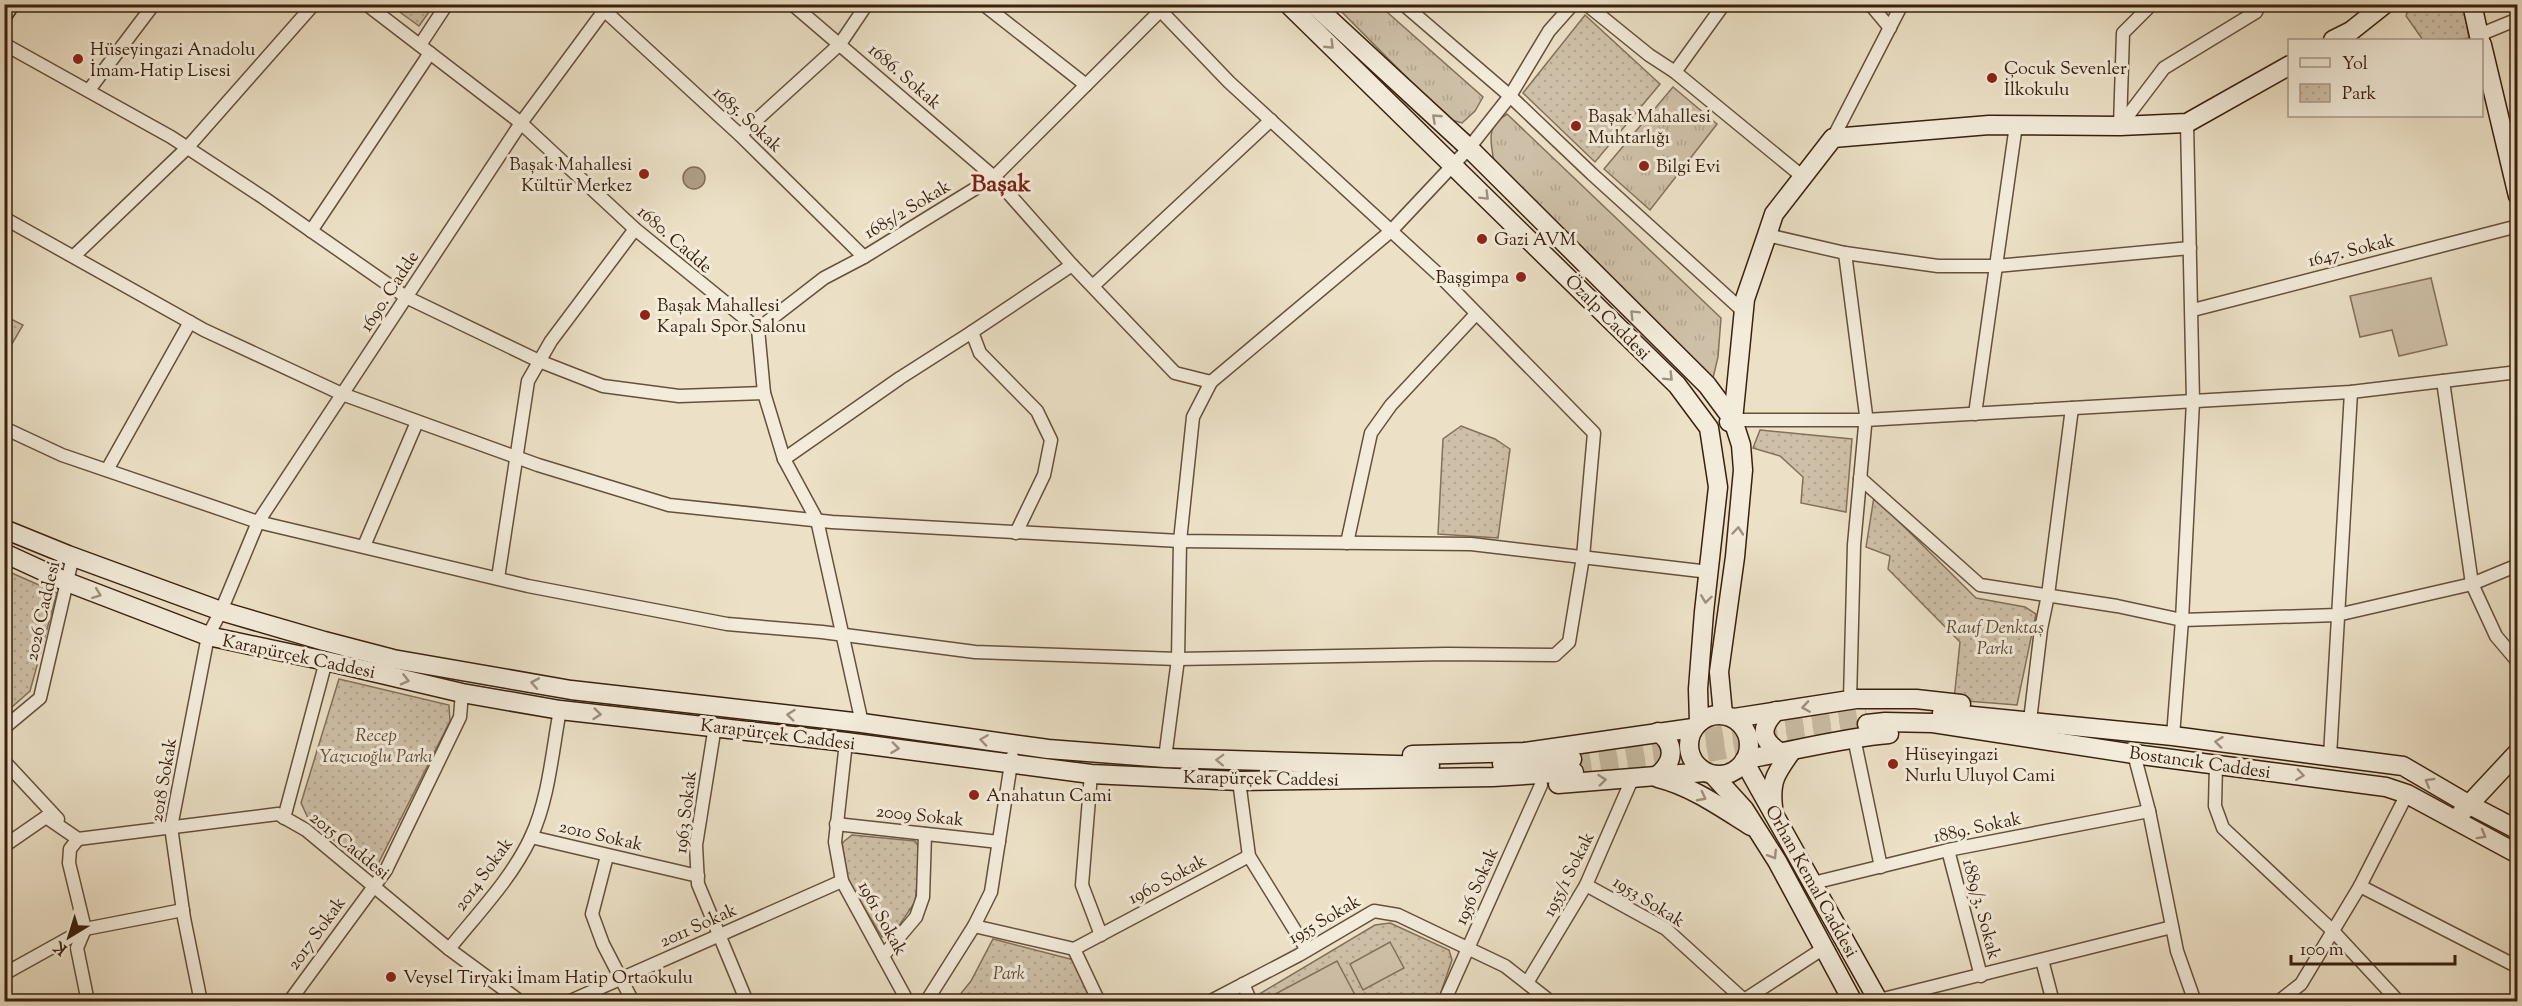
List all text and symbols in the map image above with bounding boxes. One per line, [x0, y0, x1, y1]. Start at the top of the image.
place label: Hüseyingazi Anadolu İmam-Hatip Lisesi [90, 38, 255, 85]
street label: 1686. Sokak [861, 38, 946, 117]
one-way arrow [1323, 38, 1334, 49]
legend [2288, 39, 2483, 117]
marker: Hüseyingazi Anadolu İmam-Hatip Lisesi [71, 52, 85, 66]
text: Yol [2342, 52, 2368, 78]
place label: Çocuk Sevenler İlkokulu [2004, 57, 2127, 104]
marker: Çocuk Sevenler İlkokulu [1985, 71, 1999, 85]
street label: 1685. Sokak [706, 81, 787, 160]
text: Park [2342, 82, 2377, 108]
place label: Başak Mahallesi Muhtarlığı [1588, 105, 1711, 152]
one-way arrow [1432, 114, 1443, 125]
marker: Başak Mahallesi Muhtarlığı [1569, 119, 1583, 133]
place label: Başak Mahallesi Kültür Merkez [509, 153, 632, 200]
place label: Bilgi Evi [1656, 155, 1720, 181]
marker: Bilgi Evi [1637, 159, 1651, 173]
marker: Başak Mahallesi Kültür Merkez [637, 167, 651, 181]
district label: Başak [971, 168, 1032, 202]
street label: 1685/2 Sokak [860, 175, 956, 247]
one-way arrow [1479, 189, 1489, 200]
street label: 1680. Cadde [630, 200, 717, 281]
place label: Gazi AVM [1494, 228, 1576, 254]
street label: 1647. Sokak [2305, 229, 2398, 275]
marker: Gazi AVM [1475, 232, 1489, 246]
street label: 1690. Cadde [355, 246, 427, 338]
place label: Başgimpa [1435, 266, 1509, 292]
marker: Başgimpa [1514, 270, 1528, 284]
street label: Özalp Caddesi [1558, 270, 1655, 367]
place label: Başak Mahallesi Kapalı Spor Salonu [657, 294, 806, 341]
marker: Başak Mahallesi Kapalı Spor Salonu [638, 308, 652, 322]
one-way arrow [1631, 310, 1641, 321]
one-way arrow [1661, 370, 1672, 381]
one-way arrow [1731, 527, 1744, 536]
street label: 2026 Caddesi [20, 559, 68, 664]
one-way arrow [91, 586, 101, 599]
one-way arrow [1700, 594, 1712, 603]
park label: Rauf Denktaş Parkı [1946, 616, 2044, 663]
street label: Karapürçek Caddesi [220, 629, 378, 687]
one-way arrow [400, 672, 410, 685]
one-way arrow [530, 678, 539, 690]
one-way arrow [1801, 700, 1810, 712]
one-way arrow [592, 707, 601, 720]
one-way arrow [786, 709, 795, 721]
street label: Karapürçek Caddesi [699, 714, 857, 758]
park label: Recep Yazıcıoğlu Parkı [319, 724, 433, 771]
one-way arrow [980, 734, 989, 746]
street label: 2018 Sokak [145, 736, 185, 825]
one-way arrow [2214, 736, 2224, 749]
one-way arrow [890, 741, 899, 753]
street label: Bostancık Caddesi [2127, 741, 2272, 787]
place label: Hüseyingazi Nurlu Uluyol Cami [1905, 743, 2055, 790]
one-way arrow [1216, 753, 1225, 766]
marker: Hüseyingazi Nurlu Uluyol Cami [1886, 757, 1900, 771]
street label: Karapürçek Caddesi [1183, 766, 1339, 794]
street label: 1963 Sokak [669, 769, 705, 855]
one-way arrow [2295, 769, 2304, 781]
one-way arrow [1597, 774, 1607, 787]
one-way arrow [2425, 777, 2435, 789]
place label: Anahatun Cami [986, 784, 1112, 810]
marker: Anahatun Cami [967, 788, 981, 802]
one-way arrow [1695, 790, 1706, 801]
street label: 2009 Sokak [874, 799, 965, 835]
street label: Orhan Kemal Caddesi [1757, 801, 1863, 963]
street label: 2015 Caddesi [303, 806, 395, 887]
street label: 1889. Sokak [1931, 807, 2024, 851]
street label: 2010 Sokak [556, 815, 645, 859]
street label: 1955/1 Sokak [1537, 828, 1602, 922]
one-way arrow [2476, 828, 2486, 839]
street label: 2014 Sokak [449, 833, 520, 917]
street label: 1956 Sokak [1449, 844, 1506, 930]
street label: 1960 Sokak [1124, 849, 1212, 912]
one-way arrow [1766, 849, 1778, 859]
street label: 1889/3. Sokak [1954, 856, 2006, 963]
street label: 1953 Sokak [1607, 870, 1689, 935]
street label: 1961 Sokak [850, 877, 913, 961]
street label: 1955 Sokak [1284, 889, 1366, 952]
street label: 2017 Sokak [282, 892, 353, 976]
street label: 2011 Sokak [656, 898, 742, 955]
north arrow [39, 907, 99, 967]
scale bar [2291, 928, 2454, 966]
text: K [49, 934, 73, 959]
text: 100 m [2300, 938, 2344, 964]
park label: Park [993, 962, 1025, 988]
place label: Veysel Tiryaki İmam Hatip Ortaokulu [403, 966, 693, 992]
marker: Veysel Tiryaki İmam Hatip Ortaokulu [384, 970, 398, 984]

